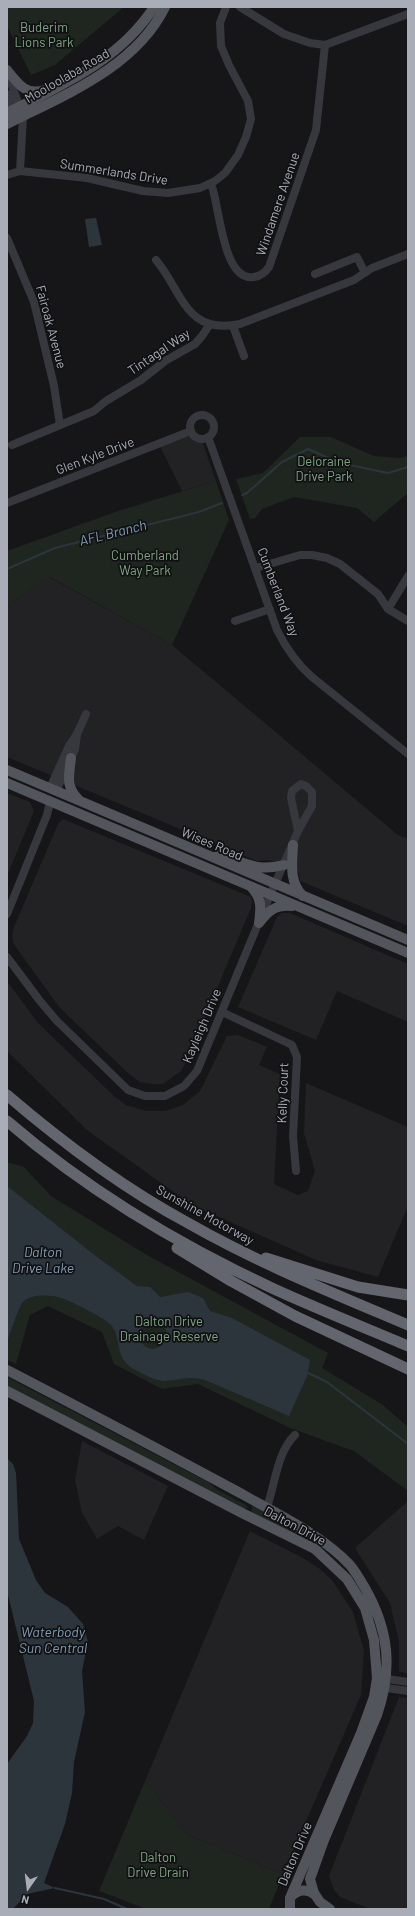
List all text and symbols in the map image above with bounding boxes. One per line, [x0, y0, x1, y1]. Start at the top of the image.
park label: Buderim Lions Park [14, 20, 74, 51]
street label: Mooloolaba Road [22, 45, 112, 107]
street label: Windamere Avenue [253, 150, 303, 258]
street label: Summerlands Drive [59, 156, 169, 188]
street label: Fairoak Avenue [32, 284, 70, 370]
street label: Tintagal Way [125, 326, 193, 378]
street label: Glen Kyle Drive [54, 434, 136, 478]
park label: Deloraine Drive Park [295, 454, 353, 485]
water label: AFL Branch [78, 517, 148, 549]
street label: Cumberland Way [254, 545, 302, 639]
park label: Cumberland Way Park [111, 548, 179, 579]
street label: Wises Road [179, 824, 245, 864]
street label: Kayleigh Drive [179, 986, 225, 1066]
street label: Kelly Court [274, 1062, 292, 1124]
street label: Sunshine Motorway [153, 1182, 257, 1248]
water label: Dalton Drive Lake [12, 1244, 74, 1276]
park label: Dalton Drive Drainage Reserve [120, 1314, 218, 1345]
street label: Dalton Drive [261, 1503, 329, 1549]
water label: Waterbody Sun Central [19, 1624, 87, 1656]
street label: Dalton Drive [275, 1820, 315, 1888]
park label: Dalton Drive Drain [127, 1850, 189, 1881]
north arrow [8, 1868, 48, 1908]
text: N [20, 1893, 30, 1907]

